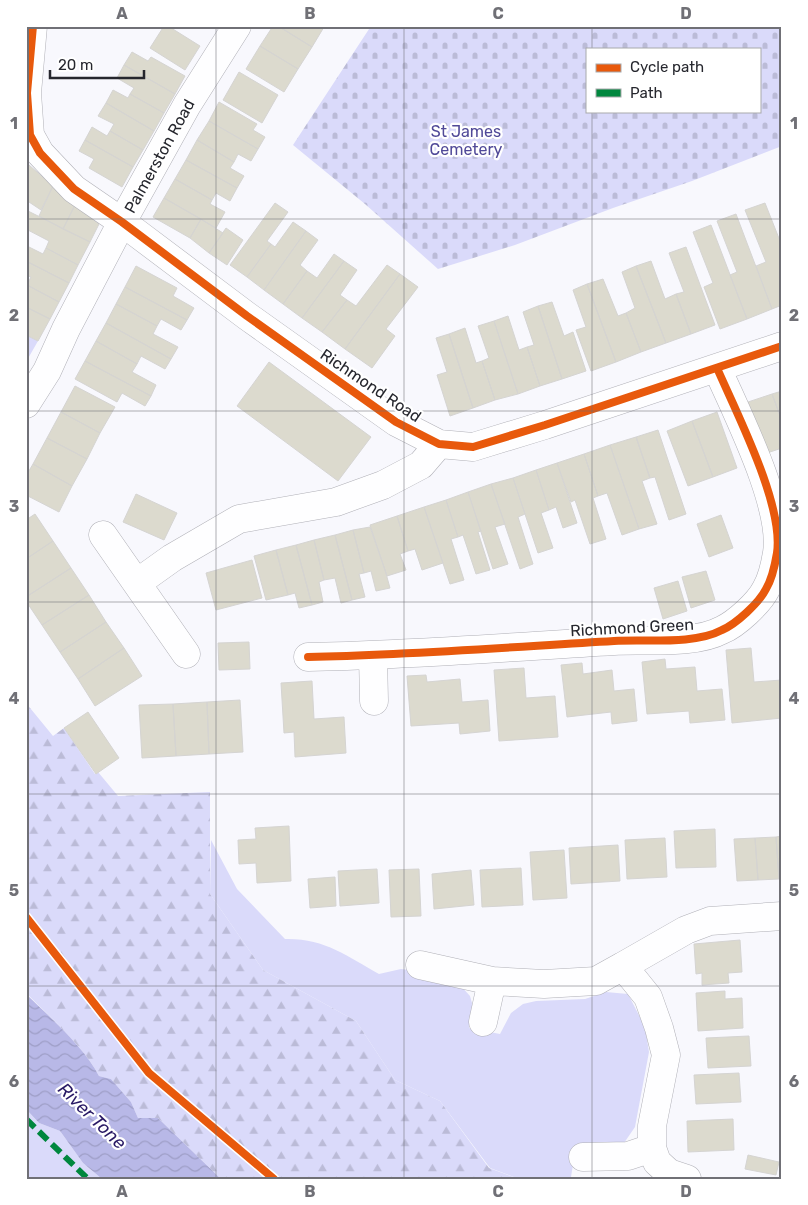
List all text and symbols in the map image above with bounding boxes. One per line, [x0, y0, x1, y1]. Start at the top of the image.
text: A [116, 4, 128, 23]
text: B [304, 4, 316, 23]
text: C [492, 4, 504, 23]
text: D [680, 4, 692, 23]
scale bar [50, 48, 144, 80]
legend [586, 48, 760, 112]
text: 20 m [58, 56, 93, 74]
text: Cycle path [630, 58, 704, 76]
text: Path [630, 84, 663, 102]
street label: Palmerston Road [120, 96, 199, 216]
text: 1 [10, 114, 18, 133]
text: 1 [790, 114, 798, 133]
park label: St James Cemetery [430, 122, 503, 159]
text: 2 [9, 306, 19, 325]
text: 2 [789, 306, 799, 325]
street label: Richmond Road [317, 345, 425, 426]
text: 3 [9, 497, 19, 516]
text: 3 [789, 497, 799, 516]
street label: Richmond Green [570, 615, 694, 640]
text: 4 [9, 689, 20, 708]
text: 4 [789, 689, 800, 708]
text: 5 [9, 881, 19, 900]
text: 5 [789, 881, 799, 900]
text: 6 [9, 1072, 19, 1091]
text: 6 [789, 1072, 799, 1091]
water label: River Tone [53, 1078, 131, 1154]
text: A [116, 1182, 128, 1201]
text: B [304, 1182, 316, 1201]
text: C [492, 1182, 504, 1201]
text: D [680, 1182, 692, 1201]

